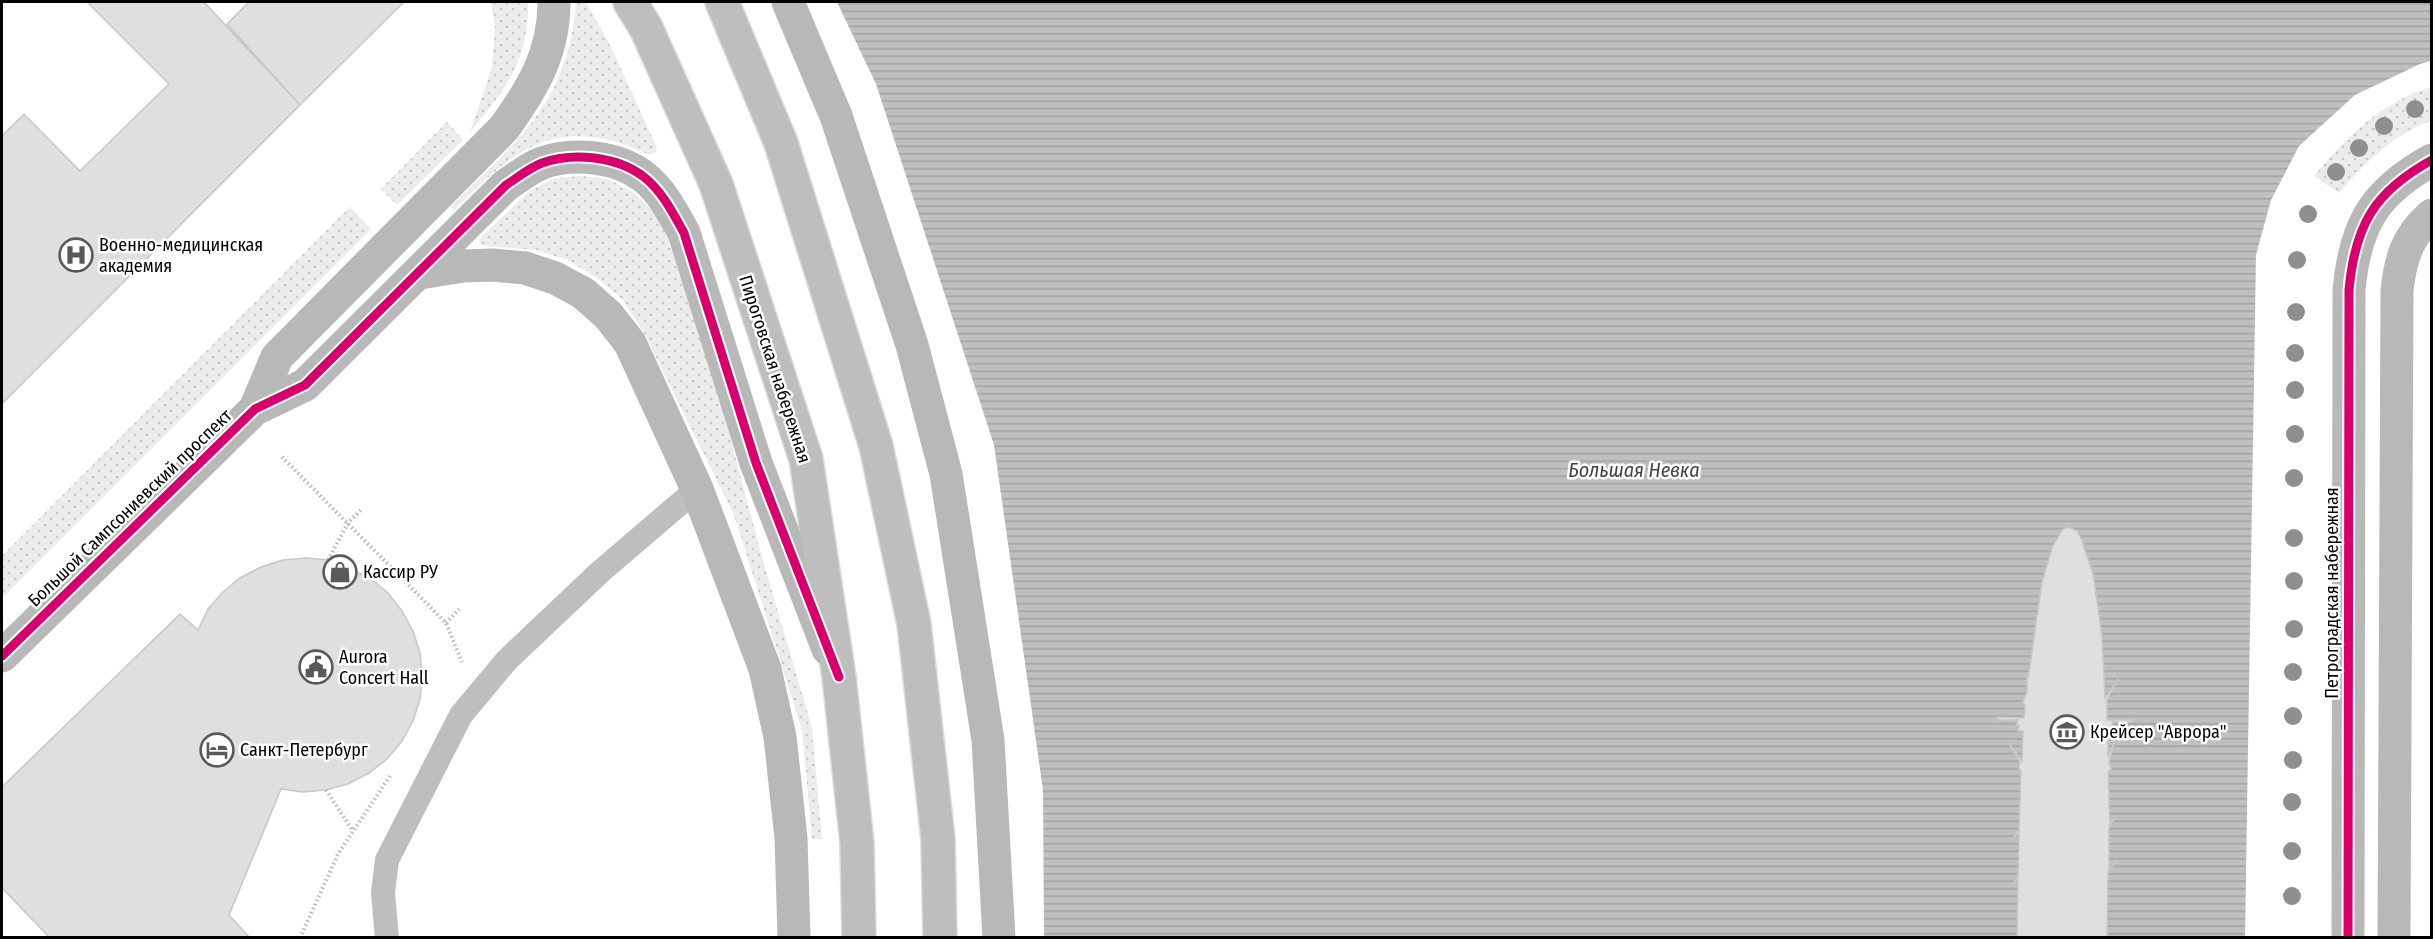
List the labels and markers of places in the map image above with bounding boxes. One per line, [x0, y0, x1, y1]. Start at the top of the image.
place label: Военно-медицинская академия [99, 234, 263, 277]
hospital icon: Военно-медицинская академия [58, 237, 94, 273]
shop icon: Кассир РУ [322, 554, 358, 590]
place label: Кассир РУ [363, 561, 438, 583]
place label: Aurora Concert Hall [339, 646, 429, 689]
public building icon: Aurora Concert Hall [298, 649, 334, 685]
museum icon: Крейсер "Аврора" [2049, 714, 2085, 750]
place label: Крейсер "Аврора" [2090, 721, 2227, 743]
hotel icon: Санкт-Петербург [199, 732, 235, 768]
place label: Санкт-Петербург [240, 739, 368, 761]

